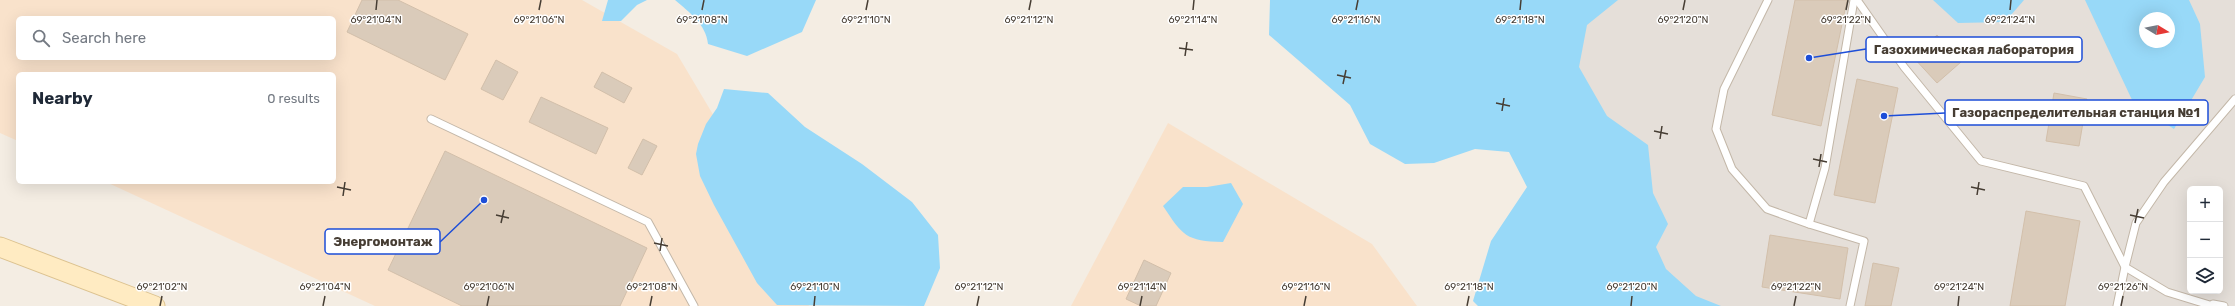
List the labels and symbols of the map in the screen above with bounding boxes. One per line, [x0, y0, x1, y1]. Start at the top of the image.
north arrow [2139, 12, 2175, 48]
text: 69°21'04"N [350, 14, 402, 26]
text: 69°21'06"N [514, 14, 564, 26]
text: 69°21'08"N [676, 14, 728, 26]
text: 69°21'10"N [841, 14, 891, 26]
text: 69°21'12"N [1004, 14, 1054, 26]
text: 69°21'14"N [1168, 14, 1218, 26]
text: 69°21'16"N [1332, 14, 1380, 26]
text: 69°21'18"N [1495, 14, 1545, 26]
text: 69°21'20"N [1657, 14, 1709, 26]
text: 69°21'22"N [1821, 14, 1871, 26]
text: 69°21'24"N [1985, 14, 2035, 26]
callout: Газохимическая лаборатория [1866, 37, 2082, 62]
text: Газохимическая лаборатория [1874, 42, 2074, 57]
callout: Газораспределительная станция №1 [1945, 100, 2208, 125]
text: Газораспределительная станция №1 [1952, 105, 2200, 120]
callout: Энергомонтаж [325, 229, 440, 254]
text: Энергомонтаж [333, 234, 433, 249]
text: 69°21'02"N [136, 281, 188, 293]
text: 69°21'04"N [299, 281, 351, 293]
text: 69°21'06"N [464, 281, 514, 293]
text: 69°21'08"N [626, 281, 678, 293]
text: 69°21'10"N [790, 281, 840, 293]
text: 69°21'12"N [954, 281, 1004, 293]
text: 69°21'14"N [1117, 281, 1167, 293]
text: 69°21'16"N [1282, 281, 1330, 293]
text: 69°21'18"N [1444, 281, 1494, 293]
text: 69°21'20"N [1606, 281, 1658, 293]
text: 69°21'22"N [1771, 281, 1821, 293]
text: 69°21'24"N [1934, 281, 1984, 293]
text: 69°21'26"N [2098, 281, 2148, 293]

